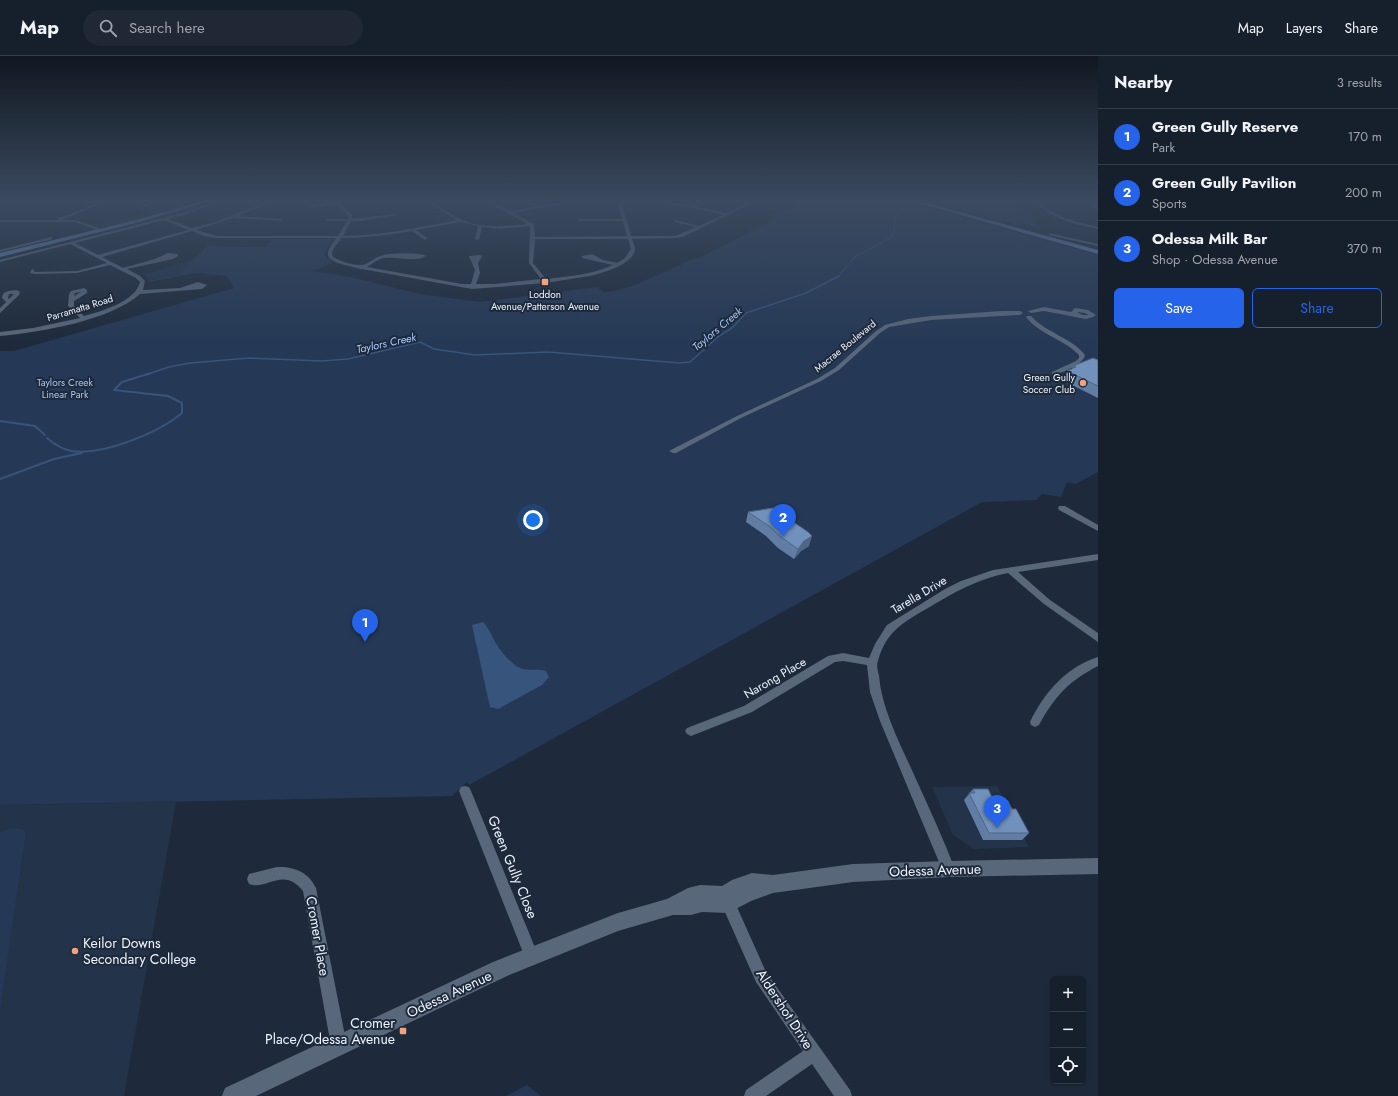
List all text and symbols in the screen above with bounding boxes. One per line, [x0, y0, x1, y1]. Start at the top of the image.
search box [83, 10, 363, 46]
text: Map [20, 14, 59, 41]
icon: search [97, 17, 119, 39]
text: Search here [129, 17, 205, 39]
text: Map [1238, 18, 1264, 38]
text: Layers [1286, 18, 1322, 38]
text: Share [1344, 18, 1378, 38]
text: Nearby [1114, 70, 1172, 94]
text: 3 results [1337, 73, 1382, 92]
text: Green Gully Reserve [1152, 116, 1298, 138]
text: 1 [1124, 127, 1130, 146]
text: 170 m [1347, 127, 1382, 146]
text: Park [1152, 138, 1175, 157]
text: Green Gully Pavilion [1152, 172, 1296, 194]
text: 2 [1123, 183, 1131, 202]
text: 200 m [1345, 183, 1382, 202]
text: Sports [1152, 194, 1186, 213]
text: Odessa Milk Bar [1152, 228, 1267, 250]
text: 3 [1123, 239, 1131, 258]
text: 370 m [1346, 239, 1382, 258]
text: Shop · Odessa Avenue [1152, 250, 1278, 269]
marker: Loddon Avenue/Patterson Avenue [540, 277, 550, 287]
place label: Loddon Avenue/Patterson Avenue [491, 287, 599, 314]
button: Save [1114, 288, 1244, 328]
button: Share [1252, 288, 1382, 328]
street label: Parramatta Road [45, 291, 115, 325]
water label: Taylors Creek [689, 303, 746, 355]
street label: Macrae Boulevard [811, 316, 879, 376]
water label: Taylors Creek [355, 329, 419, 357]
place label: Green Gully Soccer Club [1023, 370, 1076, 397]
park label: Taylors Creek Linear Park [37, 375, 94, 402]
marker: Green Gully Soccer Club [1078, 378, 1088, 388]
pin: 2 [770, 504, 796, 537]
your location [523, 510, 543, 530]
street label: Tarella Drive [888, 571, 950, 619]
pin: 1 [352, 609, 378, 642]
street label: Narong Place [740, 653, 810, 703]
pin: 3 [984, 795, 1010, 828]
street label: Green Gully Close [483, 812, 543, 922]
street label: Odessa Avenue [889, 858, 981, 882]
street label: Cromer Place [301, 895, 335, 977]
place label: Keilor Downs Secondary College [83, 933, 196, 969]
marker: Keilor Downs Secondary College [70, 946, 80, 956]
street label: Odessa Avenue [403, 965, 495, 1023]
street label: Aldershot Drive [752, 965, 818, 1053]
map controls [1050, 976, 1086, 1084]
button: + [1050, 976, 1086, 1012]
button: − [1050, 1012, 1086, 1048]
place label: Cromer Place/Odessa Avenue [265, 1013, 395, 1049]
marker: Cromer Place/Odessa Avenue [398, 1026, 408, 1036]
button: locate [1050, 1048, 1086, 1084]

